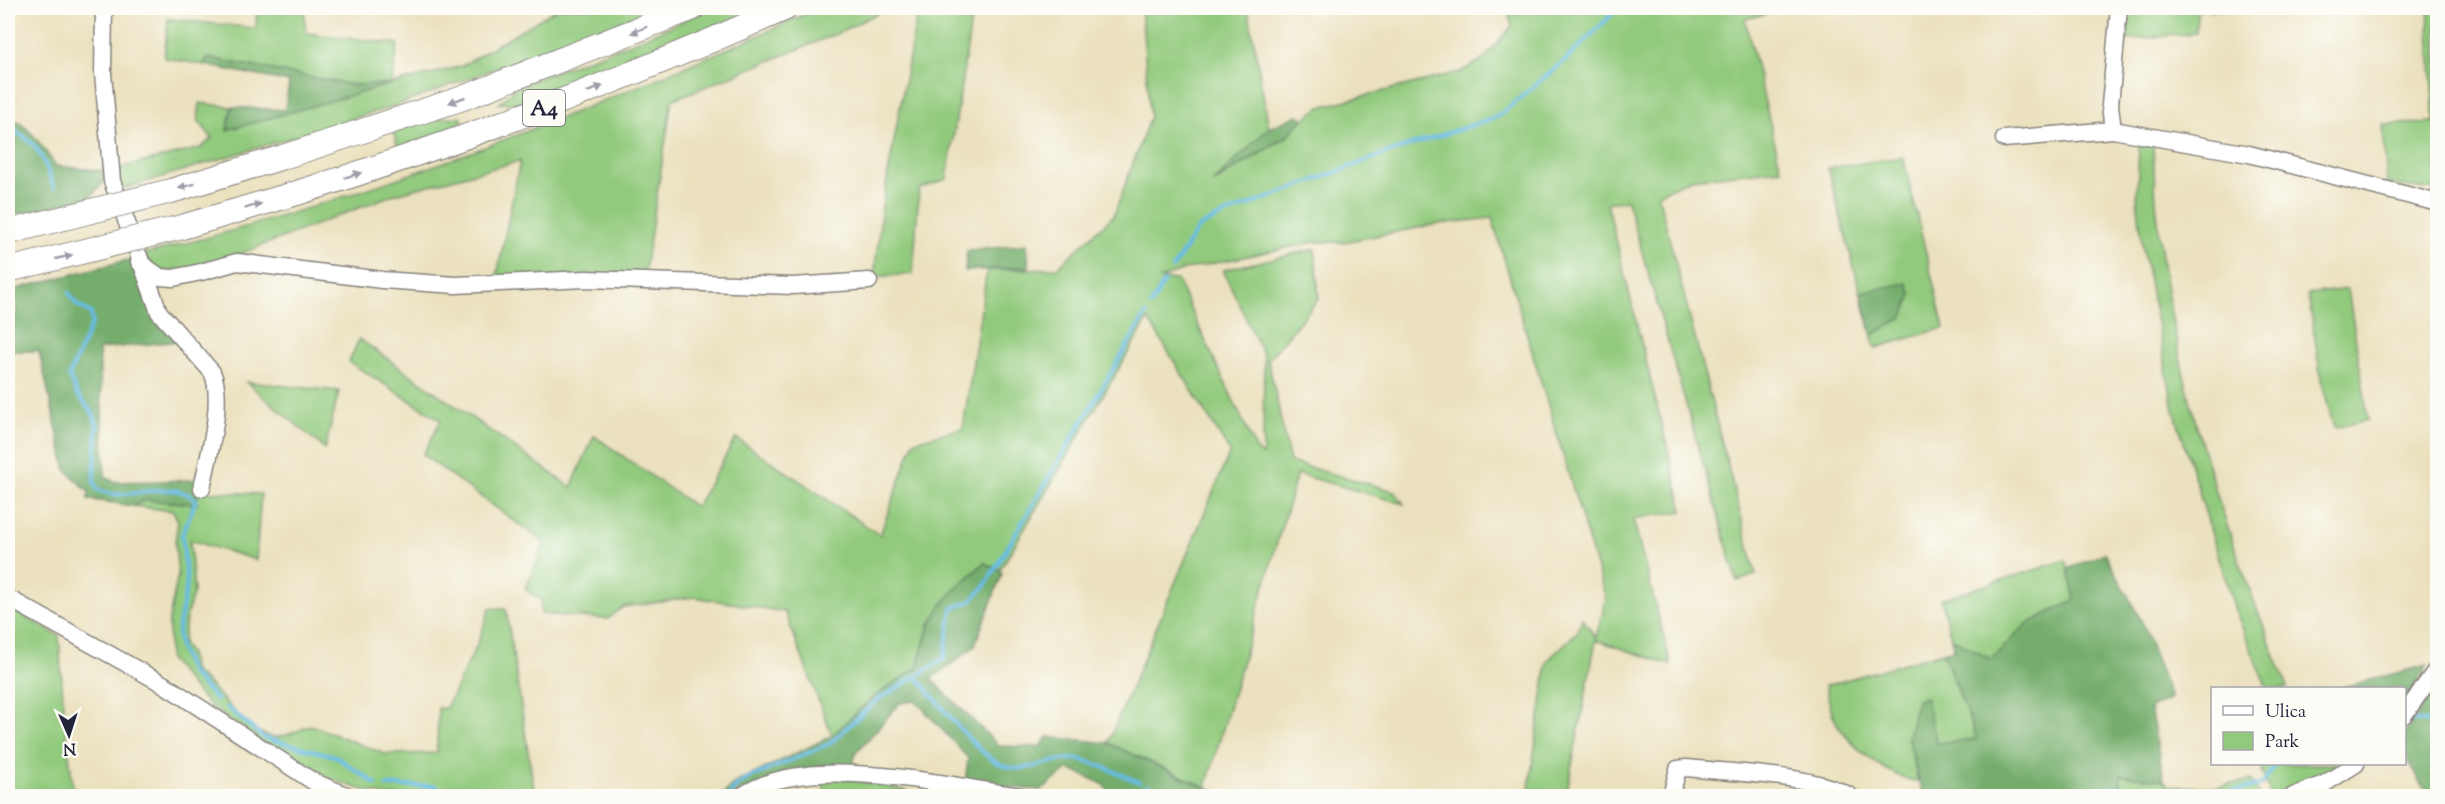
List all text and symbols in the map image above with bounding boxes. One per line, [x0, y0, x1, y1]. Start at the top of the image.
one-way arrow [630, 26, 648, 35]
one-way arrow [587, 83, 605, 93]
road number: A4 [523, 90, 565, 126]
one-way arrow [448, 95, 466, 105]
one-way arrow [344, 170, 362, 180]
one-way arrow [178, 182, 196, 191]
one-way arrow [244, 201, 262, 210]
one-way arrow [55, 251, 74, 261]
legend [2211, 687, 2406, 765]
text: Ulica [2265, 700, 2306, 726]
north arrow [39, 705, 99, 765]
text: Park [2265, 730, 2300, 756]
text: N [62, 736, 77, 759]

